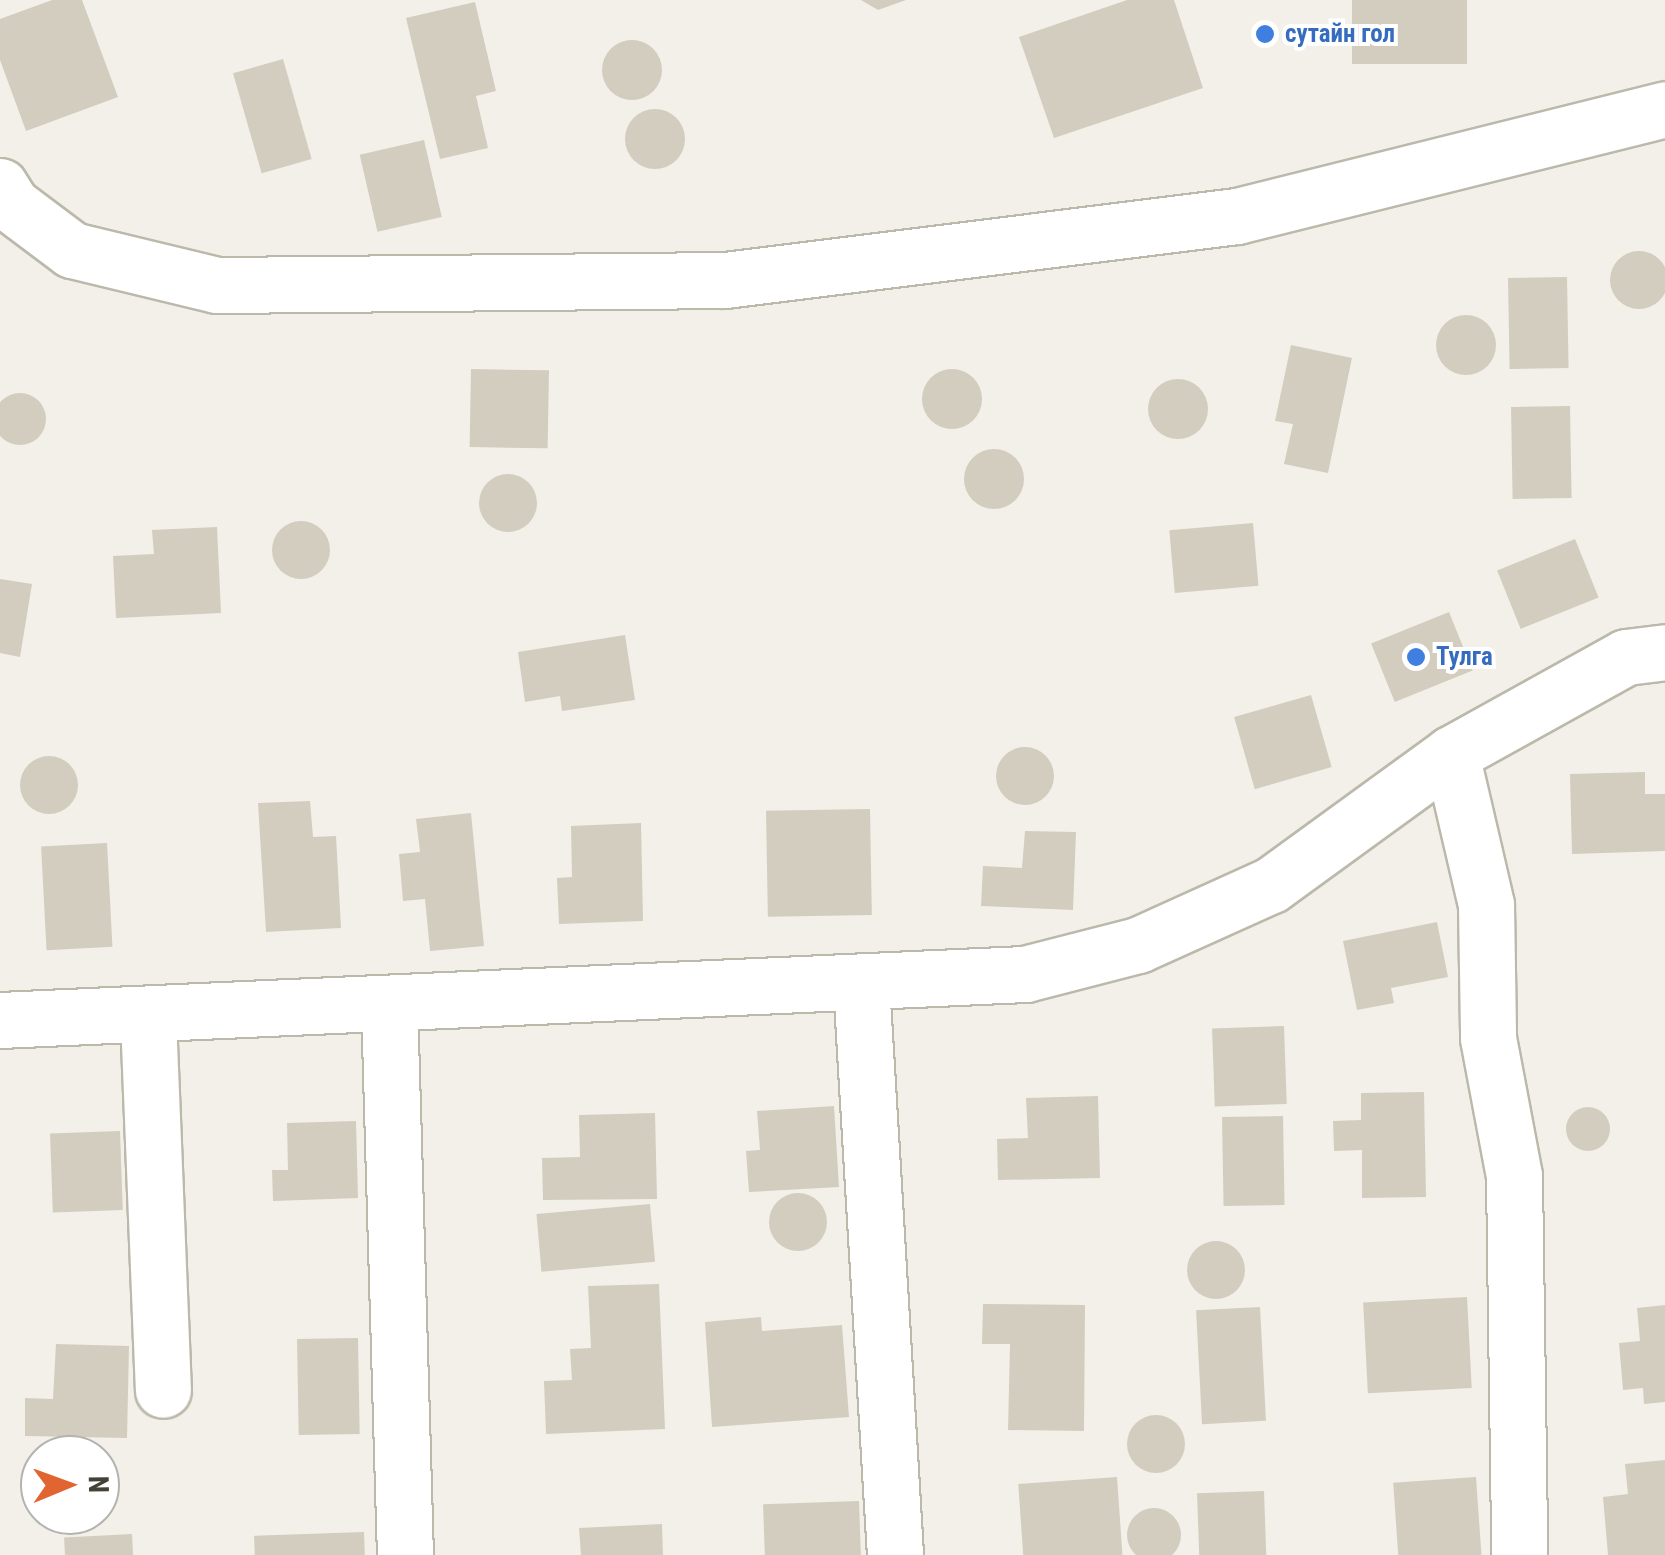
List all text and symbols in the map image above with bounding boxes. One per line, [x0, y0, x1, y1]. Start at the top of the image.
place label: сутайн гол [1285, 19, 1395, 49]
marker: сутайн гол [1254, 23, 1276, 45]
place label: Тулга [1436, 642, 1493, 672]
marker: Тулга [1405, 646, 1427, 668]
north arrow [20, 1435, 120, 1535]
text: N [82, 1476, 115, 1493]

